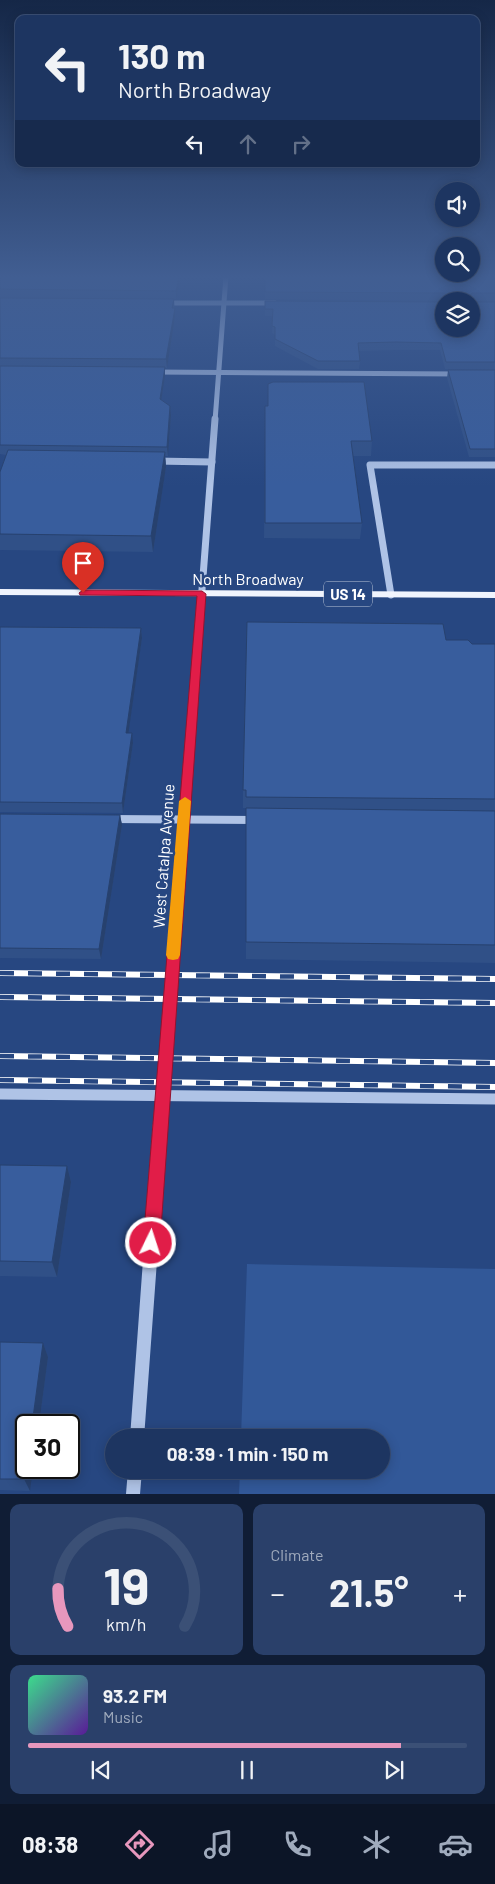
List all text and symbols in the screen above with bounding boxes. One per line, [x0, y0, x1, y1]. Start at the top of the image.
text: 130 m [118, 34, 205, 76]
icon: left [35, 35, 100, 100]
text: North Broadway [118, 76, 271, 102]
icon: left [181, 130, 209, 158]
icon: ahead [234, 130, 262, 158]
icon: right [287, 130, 315, 158]
map controls [435, 182, 480, 337]
button: sound [435, 182, 480, 227]
button: search [435, 237, 480, 282]
button: layers [435, 292, 480, 337]
pin [62, 542, 104, 593]
icon: arrive [69, 549, 97, 577]
street label: North Broadway [192, 569, 304, 588]
road number: US 14 [324, 582, 372, 606]
street label: West Catalpa Avenue [148, 783, 178, 929]
position arrow [124, 1216, 176, 1268]
speed limit sign: 30 [15, 1414, 80, 1479]
text: 08:39 · 1 min · 150 m [167, 1442, 328, 1465]
text: Climate [271, 1545, 323, 1564]
text: 19 [103, 1553, 149, 1615]
text: 21.5° [329, 1569, 409, 1615]
text: − [271, 1576, 285, 1610]
text: + [453, 1576, 467, 1610]
text: km/h [106, 1613, 146, 1635]
text: 93.2 FM [103, 1684, 167, 1707]
text: Music [103, 1707, 143, 1726]
icon: previous [87, 1756, 115, 1784]
icon: pause [233, 1756, 261, 1784]
icon: next [380, 1756, 408, 1784]
icon: directions [122, 1827, 157, 1862]
icon: music [201, 1827, 236, 1862]
icon: phone [280, 1827, 315, 1862]
icon: climate [359, 1827, 394, 1862]
icon: car [438, 1827, 473, 1862]
text: 08:38 [22, 1831, 78, 1857]

